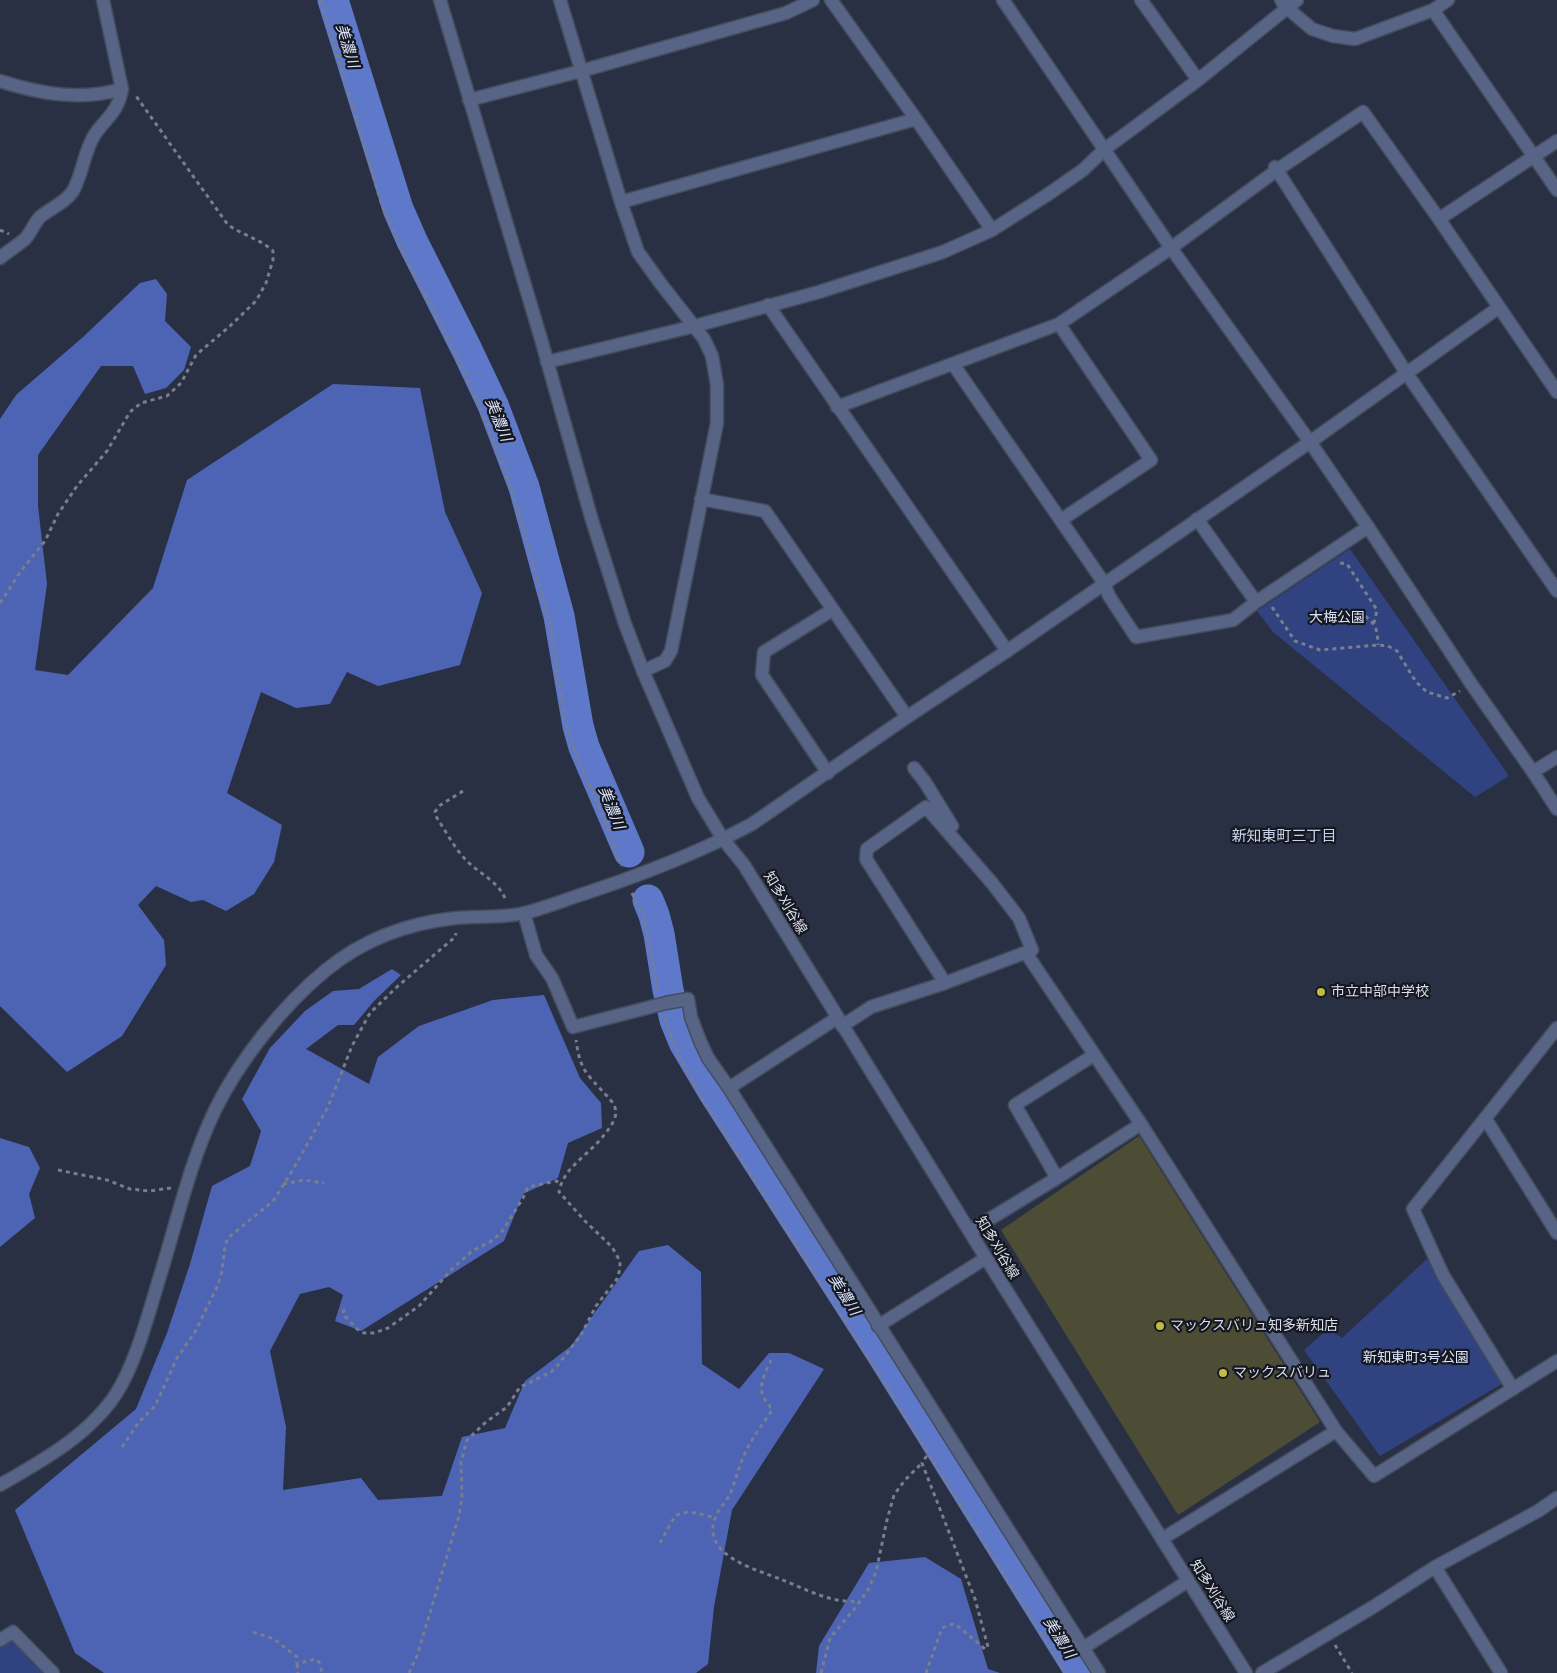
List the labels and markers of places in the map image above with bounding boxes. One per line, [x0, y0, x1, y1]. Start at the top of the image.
place label: 市立中部中学校 [1331, 984, 1429, 1000]
marker: 市立中部中学校 [1315, 986, 1327, 998]
place label: マックスバリュ知多新知店 [1170, 1318, 1338, 1334]
marker: マックスバリュ知多新知店 [1154, 1320, 1166, 1332]
place label: マックスバリュ [1233, 1365, 1331, 1381]
marker: マックスバリュ [1217, 1367, 1229, 1379]

